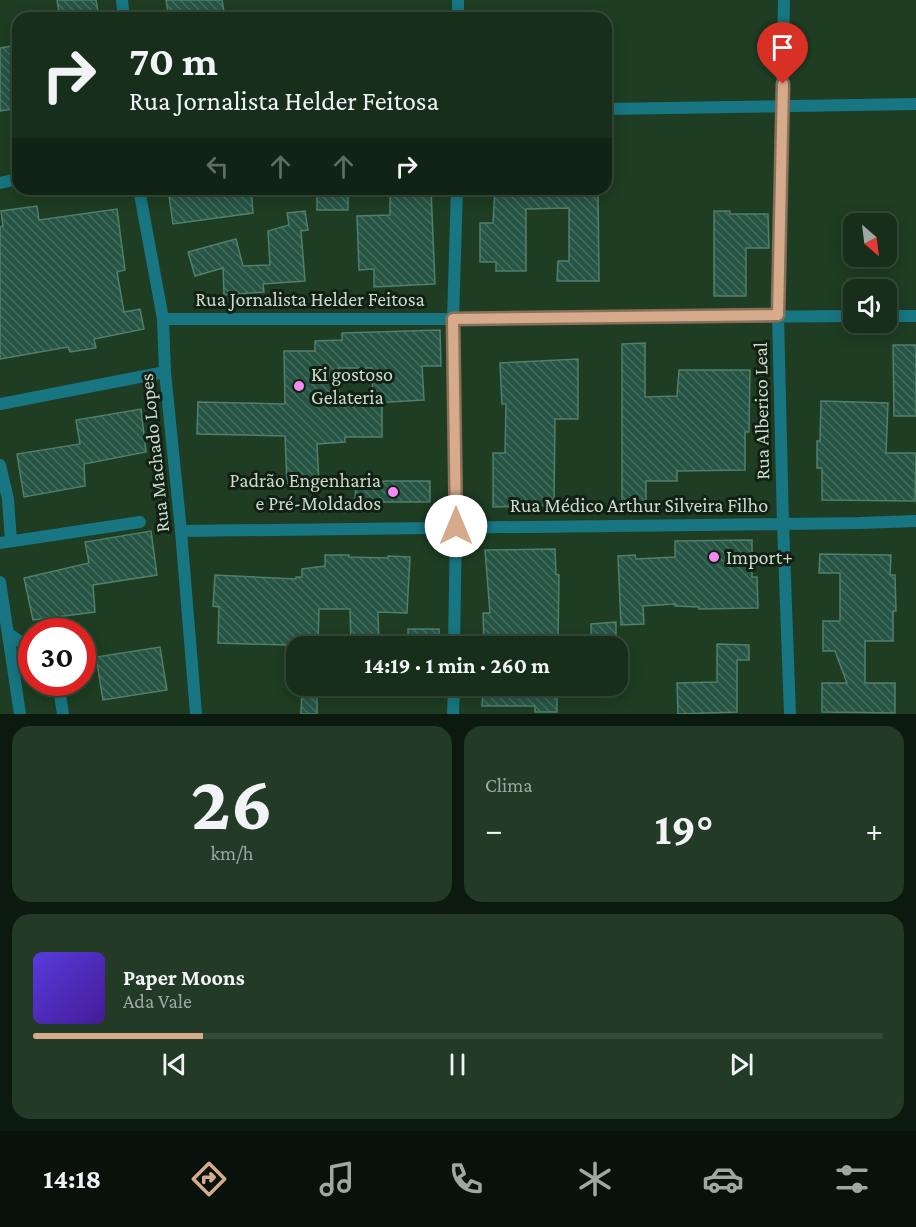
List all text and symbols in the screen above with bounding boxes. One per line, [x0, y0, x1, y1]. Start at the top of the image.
pin [757, 22, 808, 84]
icon: arrive [766, 31, 799, 64]
icon: right [30, 36, 108, 114]
text: 70 m [129, 37, 218, 84]
text: Rua Jornalista Helder Feitosa [129, 86, 439, 116]
icon: left [201, 150, 234, 183]
icon: ahead [264, 150, 297, 183]
icon: ahead [327, 150, 360, 183]
icon: right [390, 150, 423, 183]
north arrow [843, 213, 897, 267]
map controls [843, 213, 897, 333]
button: sound [843, 279, 897, 333]
street label: Rua Jornalista Helder Feitosa [195, 288, 425, 311]
street label: Rua Alberico Leal [749, 342, 773, 480]
place label: Ki gostoso Gelateria [311, 363, 393, 408]
street label: Rua Machado Lopes [135, 372, 174, 534]
marker: Ki gostoso Gelateria [292, 379, 306, 393]
place label: Padrão Engenharia e Pré-Moldados [230, 469, 381, 514]
marker: Padrão Engenharia e Pré-Moldados [386, 485, 400, 499]
position arrow [424, 494, 488, 558]
street label: Rua Médico Arthur Silveira Filho [510, 494, 768, 516]
place label: Import+ [726, 546, 793, 569]
marker: Import+ [707, 550, 721, 564]
speed limit sign: 30 [18, 618, 96, 696]
text: 14:19 · 1 min · 260 m [364, 653, 550, 678]
text: 26 [191, 759, 273, 846]
text: Clima [485, 774, 533, 796]
text: 19° [655, 804, 713, 854]
text: − [485, 811, 502, 848]
text: + [866, 811, 883, 848]
text: km/h [210, 842, 254, 864]
text: Paper Moons [123, 965, 245, 990]
text: Ada Vale [123, 990, 192, 1012]
icon: previous [158, 1048, 191, 1081]
icon: pause [441, 1048, 474, 1081]
icon: next [725, 1048, 758, 1081]
icon: directions [188, 1158, 230, 1200]
icon: music [316, 1158, 358, 1200]
icon: phone [445, 1158, 487, 1200]
icon: climate [574, 1158, 616, 1200]
icon: car [702, 1158, 744, 1200]
icon: filters [831, 1158, 873, 1200]
text: 14:18 [43, 1164, 101, 1194]

